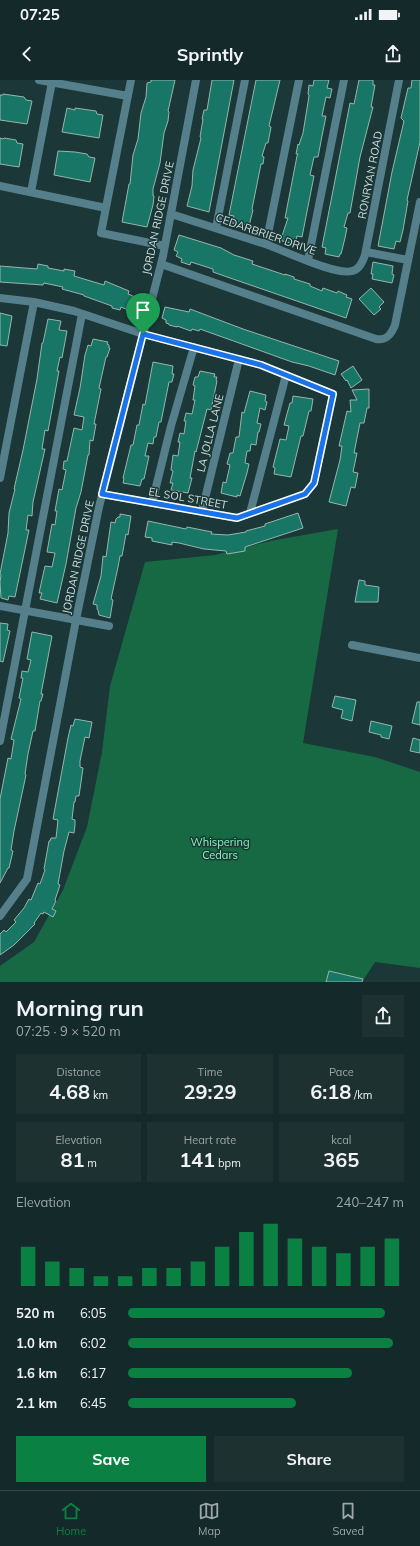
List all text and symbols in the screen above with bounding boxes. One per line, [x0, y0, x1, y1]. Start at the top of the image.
text: 07:25 [20, 5, 60, 24]
icon: back [16, 43, 38, 65]
text: Sprintly [177, 43, 243, 66]
icon: share [382, 43, 404, 65]
street label: RONRYAN ROAD [355, 130, 385, 220]
street label: JORDAN RIDGE DRIVE [139, 160, 177, 276]
street label: CEDARBRIER DRIVE [214, 210, 318, 258]
pin [126, 293, 160, 334]
icon: arrive [132, 299, 154, 321]
street label: LA JOLLA LANE [194, 392, 226, 474]
street label: EL SOL STREET [147, 484, 229, 512]
street label: JORDAN RIDGE DRIVE [59, 499, 97, 615]
park label: Whispering Cedars [190, 835, 250, 862]
text: Morning run [16, 994, 144, 1022]
button: share [362, 995, 404, 1037]
text: 07:25 · 9 × 520 m [16, 1023, 121, 1039]
text: Distance [56, 1065, 101, 1079]
text: Time [198, 1065, 222, 1079]
text: Pace [329, 1065, 354, 1079]
text: 4.68 [49, 1079, 90, 1104]
text: 29:29 [184, 1079, 236, 1104]
text: 6:18 [310, 1079, 351, 1104]
text: km [90, 1088, 108, 1102]
text: /km [351, 1088, 372, 1102]
text: Elevation [55, 1133, 102, 1147]
text: Heart rate [184, 1133, 236, 1147]
text: kcal [331, 1133, 351, 1147]
text: 81 [60, 1147, 84, 1172]
text: 141 [179, 1147, 215, 1172]
text: 365 [323, 1147, 359, 1172]
text: m [84, 1156, 97, 1170]
text: bpm [215, 1156, 241, 1170]
text: Elevation [16, 1194, 71, 1210]
text: 240–247 m [336, 1194, 404, 1210]
text: 520 m [16, 1305, 55, 1321]
text: 6:05 [80, 1305, 106, 1321]
text: 1.0 km [16, 1335, 57, 1351]
text: 6:02 [80, 1335, 106, 1351]
text: 1.6 km [16, 1365, 57, 1381]
text: 6:17 [80, 1365, 106, 1381]
text: 2.1 km [16, 1395, 57, 1411]
text: 6:45 [80, 1395, 106, 1411]
button: Save [16, 1436, 206, 1482]
button: Share [214, 1436, 404, 1482]
tab: Home [56, 1500, 86, 1538]
tab: Map [198, 1500, 221, 1538]
tab: Saved [332, 1500, 364, 1538]

